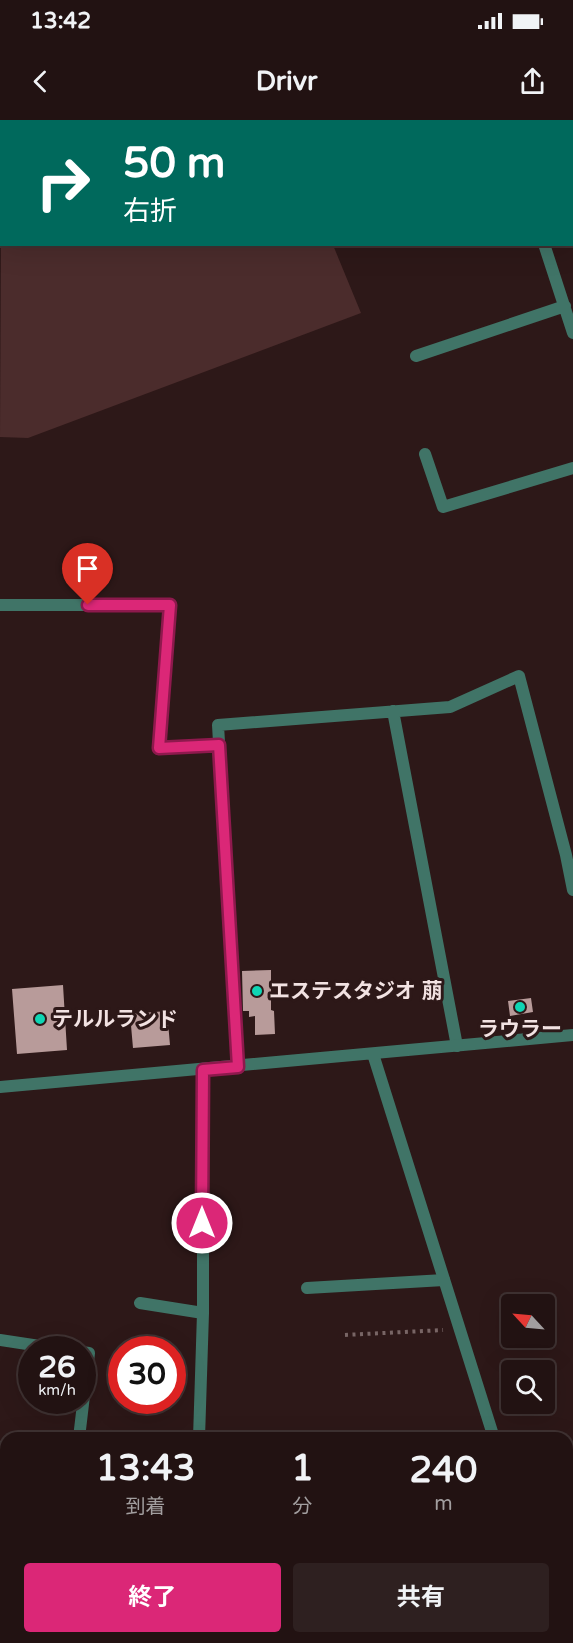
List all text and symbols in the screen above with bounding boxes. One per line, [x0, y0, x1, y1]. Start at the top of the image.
text: 13:42 [30, 8, 91, 34]
icon: back [24, 65, 57, 98]
text: Drivr [256, 65, 317, 98]
icon: share [516, 65, 549, 98]
text: 50 m [123, 138, 225, 189]
icon: right [24, 144, 102, 222]
text: 右折 [123, 195, 177, 228]
pin [62, 543, 113, 605]
icon: arrive [71, 552, 104, 585]
place label: エステスタジオ 萠 [269, 979, 442, 1004]
marker: エステスタジオ 萠 [250, 984, 264, 998]
marker: ラウラー [513, 1000, 527, 1014]
place label: テルルランド [52, 1007, 178, 1032]
marker: テルルランド [33, 1012, 47, 1026]
place label: ラウラー [478, 1017, 562, 1042]
position arrow [170, 1191, 234, 1255]
north arrow [501, 1294, 555, 1348]
map controls [501, 1294, 555, 1414]
speed limit sign: 30 [108, 1336, 186, 1414]
text: 26 [38, 1349, 76, 1386]
button: search [501, 1360, 555, 1414]
text: km/h [38, 1381, 76, 1399]
text: 13:43 [96, 1447, 195, 1490]
text: 1 [291, 1447, 314, 1490]
text: 240 [409, 1449, 477, 1492]
text: m [434, 1492, 453, 1516]
text: 到着 [126, 1495, 166, 1519]
text: 分 [292, 1495, 312, 1519]
button: 終了 [24, 1563, 281, 1632]
button: 共有 [293, 1563, 549, 1632]

